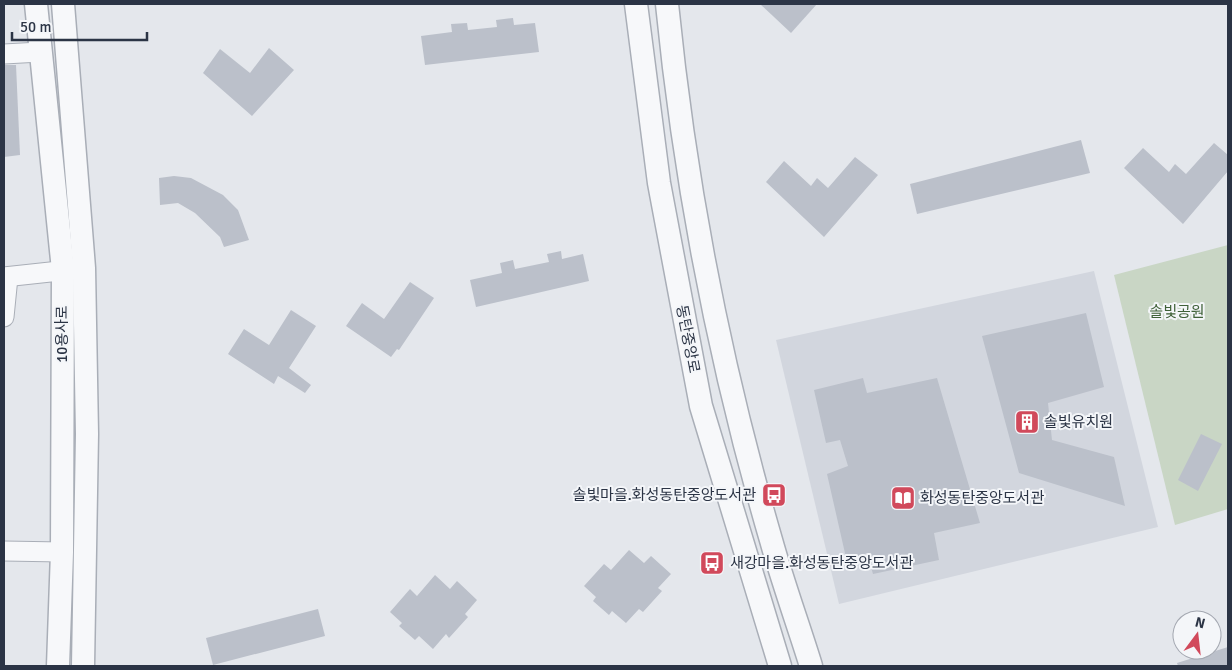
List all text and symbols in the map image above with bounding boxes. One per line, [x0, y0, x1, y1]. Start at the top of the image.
scale bar [12, 10, 148, 42]
text: 50 m [20, 18, 51, 36]
street label: 동탄중앙로 [673, 303, 703, 375]
park label: 솔빛공원 [1149, 303, 1205, 321]
street label: 10용사로 [53, 305, 71, 363]
building icon: 솔빛유치원 [1014, 409, 1040, 435]
place label: 솔빛유치원 [1044, 413, 1113, 431]
bus stop icon: 솔빛마을.화성동탄중앙도서관 [761, 482, 787, 508]
library icon: 화성동탄중앙도서관 [890, 485, 916, 511]
place label: 솔빛마을.화성동탄중앙도서관 [573, 486, 756, 504]
place label: 화성동탄중앙도서관 [920, 489, 1044, 507]
bus stop icon: 새강마을.화성동탄중앙도서관 [699, 550, 725, 576]
place label: 새강마을.화성동탄중앙도서관 [730, 554, 914, 572]
north arrow [1172, 610, 1222, 660]
text: N [1193, 613, 1207, 632]

